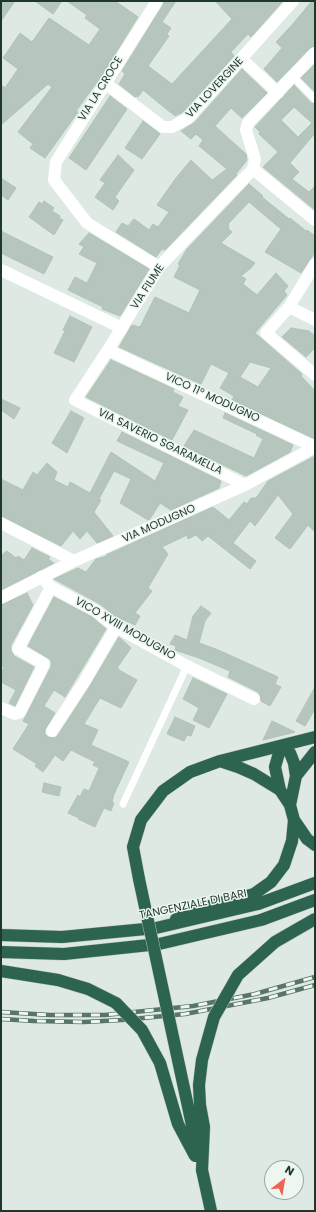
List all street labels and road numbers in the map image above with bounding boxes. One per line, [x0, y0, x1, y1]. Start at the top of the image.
street label: VIA LA CROCE [76, 54, 126, 124]
street label: VIA LOVERGINE [183, 55, 247, 121]
street label: VIA FIUME [128, 262, 168, 312]
street label: VICO 11° MODUGNO [163, 370, 261, 426]
street label: VIA SAVERIO SGARAMELLA [96, 406, 224, 478]
street label: VIA MODUGNO [120, 502, 198, 546]
street label: VICO XVIII MODUGNO [72, 595, 178, 663]
street label: TANGENZIALE DI BARI [138, 887, 248, 923]

